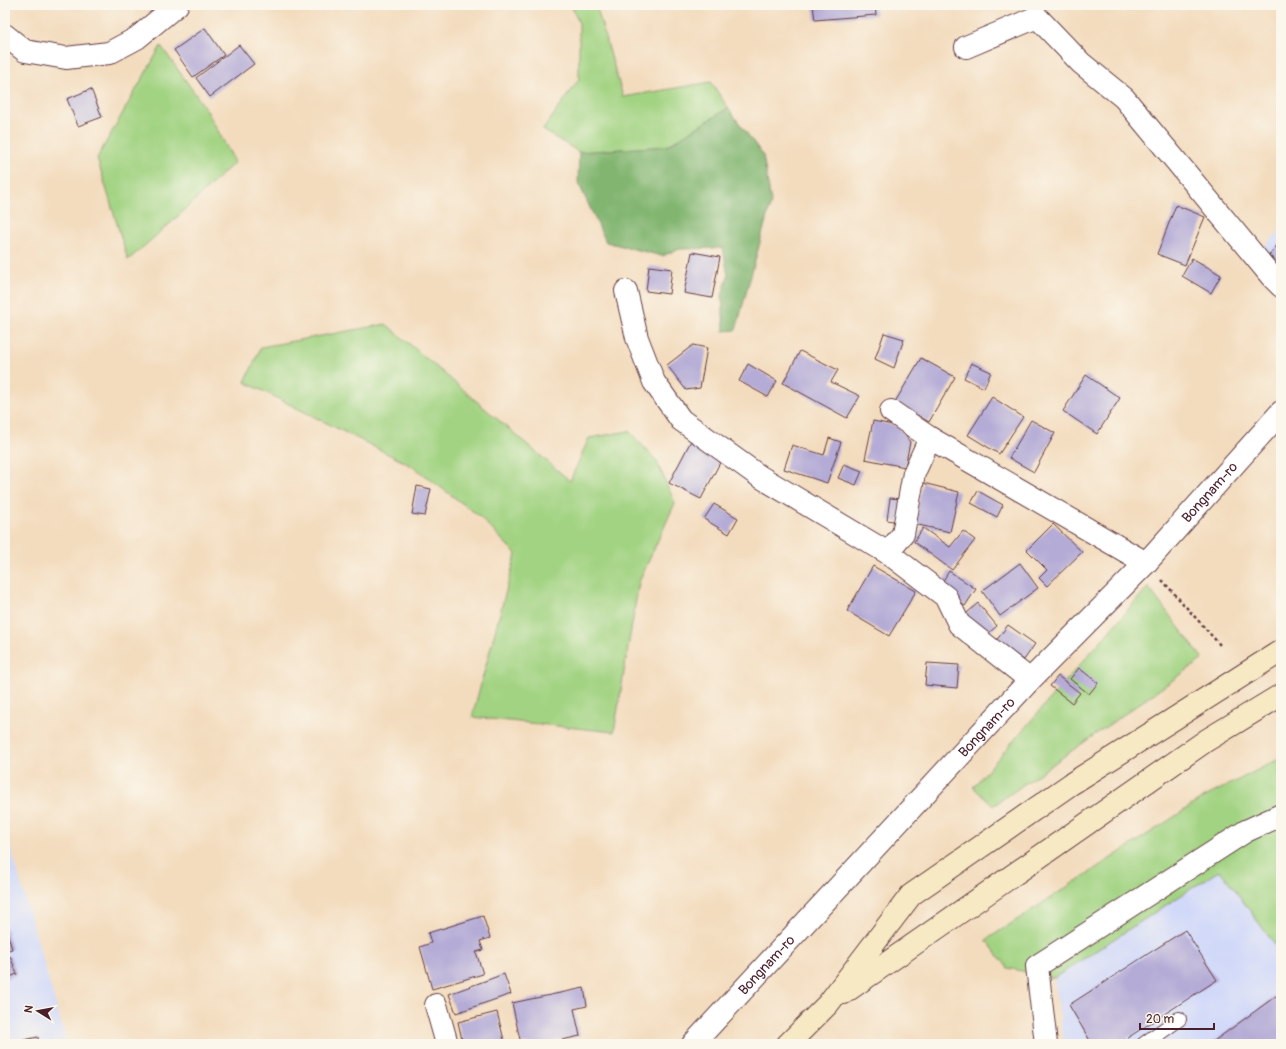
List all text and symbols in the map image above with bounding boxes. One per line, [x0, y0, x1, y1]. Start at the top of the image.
street label: Bongnam-ro [1178, 458, 1241, 526]
street label: Bongnam-ro [955, 693, 1019, 760]
street label: Bongnam-ro [735, 931, 799, 998]
north arrow [18, 991, 58, 1031]
text: N [22, 1004, 36, 1014]
scale bar [1140, 1005, 1214, 1031]
text: 20 m [1146, 1012, 1175, 1027]

